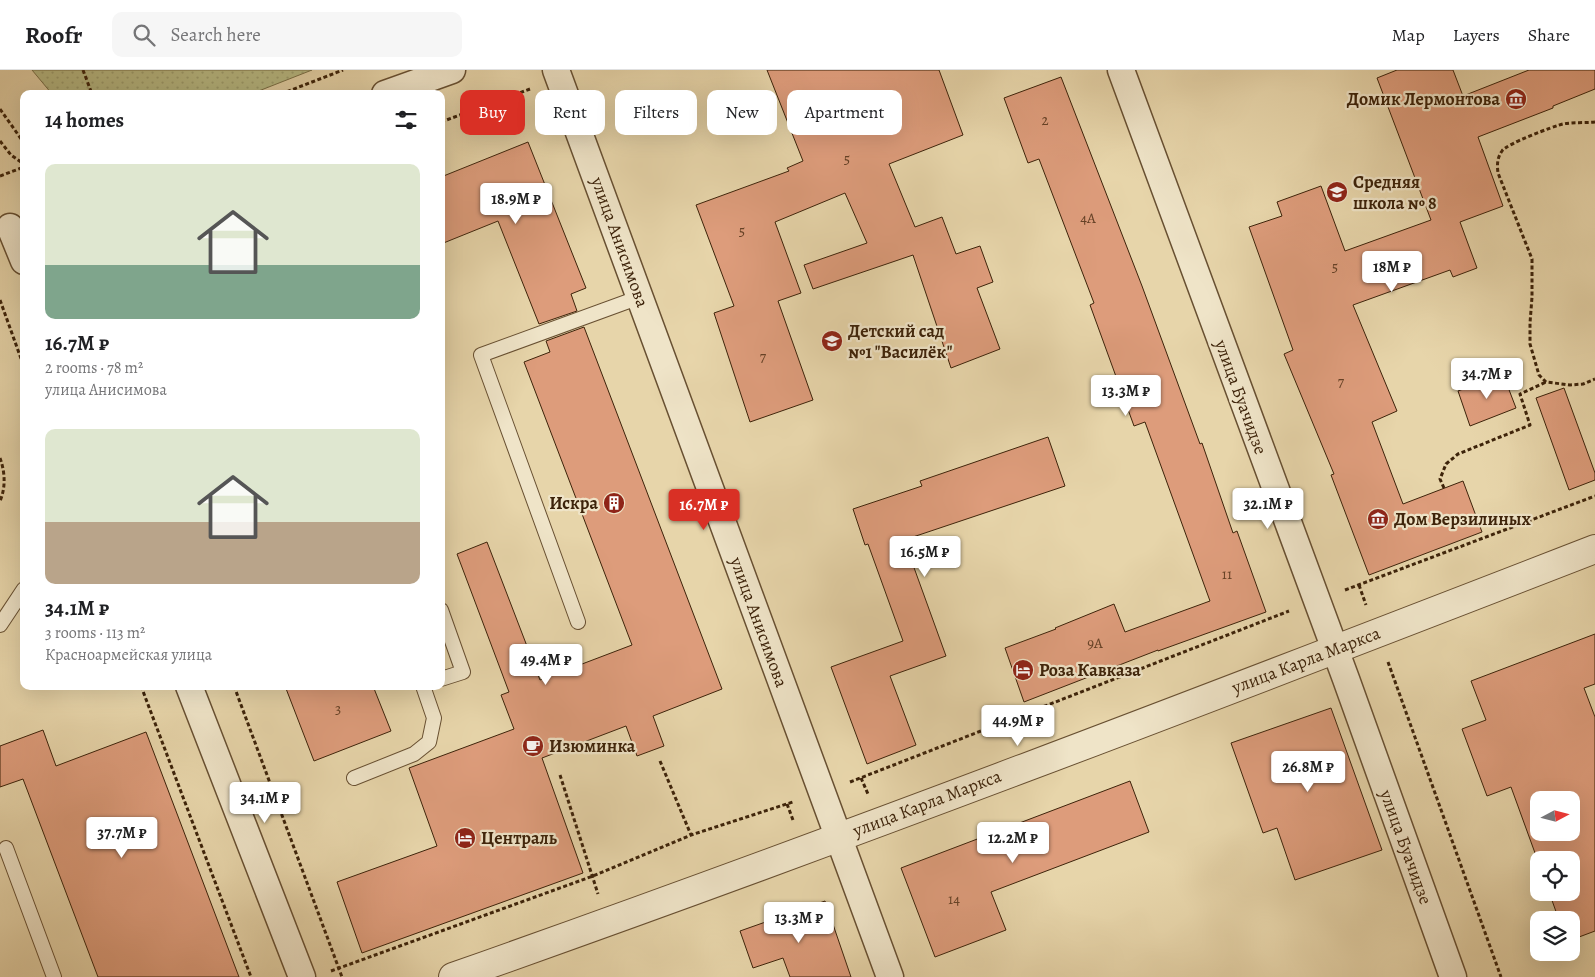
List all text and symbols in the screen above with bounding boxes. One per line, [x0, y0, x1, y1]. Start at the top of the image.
search box [112, 12, 462, 57]
text: Roofr [25, 19, 82, 51]
icon: search [130, 21, 158, 49]
text: Search here [170, 22, 261, 48]
text: Map [1392, 23, 1425, 47]
text: Layers [1453, 23, 1500, 47]
text: Share [1528, 23, 1570, 47]
place label: Домик Лермонтова [1347, 87, 1500, 111]
museum icon: Домик Лермонтова [1504, 87, 1528, 111]
chip: Buy [460, 90, 525, 135]
chip: Rent [535, 90, 605, 135]
chip: Filters [615, 90, 697, 135]
chip: New [707, 90, 777, 135]
chip: Apartment [787, 90, 902, 135]
text: 14 homes [45, 106, 124, 134]
icon: filters [392, 106, 420, 134]
house number: 2 [1041, 110, 1049, 130]
house number: 5 [844, 149, 850, 169]
place label: Средняя школа № 8 [1353, 170, 1437, 215]
street label: улица Анисимова [585, 173, 655, 311]
school or university icon: Средняя школа № 8 [1325, 180, 1349, 204]
pin: 18.9M ₽ [470, 182, 562, 225]
text: 18.9M ₽ [491, 188, 541, 210]
icon: home [188, 197, 278, 287]
house number: 4А [1080, 208, 1096, 228]
house number: 5 [739, 221, 745, 241]
pin: 18M ₽ [1357, 250, 1427, 293]
text: 18M ₽ [1373, 256, 1411, 278]
house number: 5 [1332, 257, 1338, 277]
place label: Детский сад №1 "Василёк" [848, 319, 953, 364]
text: 16.7M ₽ [45, 329, 109, 357]
school or university icon: Детский сад №1 "Василёк" [820, 329, 844, 353]
street label: улица Буачидзе [1209, 335, 1273, 458]
house number: 7 [760, 347, 767, 367]
text: 2 rooms · 78 m² [45, 357, 143, 379]
pin: 34.7M ₽ [1441, 358, 1533, 400]
text: 34.7M ₽ [1462, 363, 1512, 385]
house number: 7 [1338, 372, 1345, 392]
pin: 13.3M ₽ [1080, 374, 1172, 417]
text: улица Анисимова [45, 379, 167, 401]
text: 13.3M ₽ [1102, 380, 1150, 402]
icon: home [188, 462, 278, 552]
pin: 16.7M ₽ [658, 488, 750, 531]
pin: 32.1M ₽ [1222, 488, 1314, 530]
place label: Искра [549, 491, 598, 515]
building icon: Искра [602, 491, 626, 515]
text: 32.1M ₽ [1243, 493, 1293, 515]
text: 16.7M ₽ [680, 494, 728, 516]
museum icon: Дом Верзилиных [1366, 507, 1390, 531]
place label: Дом Верзилиных [1394, 507, 1532, 531]
pin: 16.5M ₽ [879, 536, 971, 578]
text: 16.5M ₽ [901, 541, 949, 563]
street label: улица Анисимова [724, 553, 794, 691]
house number: 11 [1222, 564, 1232, 584]
text: 34.1M ₽ [45, 594, 109, 622]
street label: улица Карла Маркса [1227, 620, 1384, 700]
text: 3 rooms · 113 m² [45, 622, 145, 644]
house number: 9А [1087, 633, 1103, 653]
text: Красноармейская улица [45, 644, 212, 666]
pin: 49.4M ₽ [500, 644, 592, 686]
text: 49.4M ₽ [520, 649, 572, 671]
hotel icon: Роза Кавказа [1011, 658, 1035, 682]
place label: Роза Кавказа [1039, 658, 1141, 682]
house number: 3 [335, 699, 341, 719]
pin: 44.9M ₽ [972, 704, 1064, 747]
text: 44.9M ₽ [992, 710, 1044, 732]
cafe icon: Изюминка [521, 734, 545, 758]
place label: Изюминка [549, 734, 636, 758]
pin: 26.8M ₽ [1262, 750, 1354, 793]
text: 26.8M ₽ [1282, 756, 1334, 778]
street label: улица Карла Маркса [848, 763, 1005, 843]
pin: 34.1M ₽ [219, 782, 311, 824]
street label: улица Буачидзе [1374, 785, 1438, 908]
text: 34.1M ₽ [241, 787, 289, 809]
north arrow [1530, 791, 1580, 841]
map controls [1530, 791, 1580, 961]
pin: 37.7M ₽ [76, 816, 168, 859]
text: 37.7M ₽ [97, 822, 147, 844]
pin: 12.2M ₽ [967, 822, 1059, 864]
hotel icon: Централь [453, 826, 477, 850]
place label: Централь [481, 826, 558, 850]
text: 12.2M ₽ [988, 827, 1038, 849]
button: locate [1530, 851, 1580, 901]
house number: 14 [948, 889, 960, 909]
pin: 13.3M ₽ [753, 902, 845, 944]
text: 13.3M ₽ [775, 907, 823, 929]
button: layers [1530, 911, 1580, 961]

